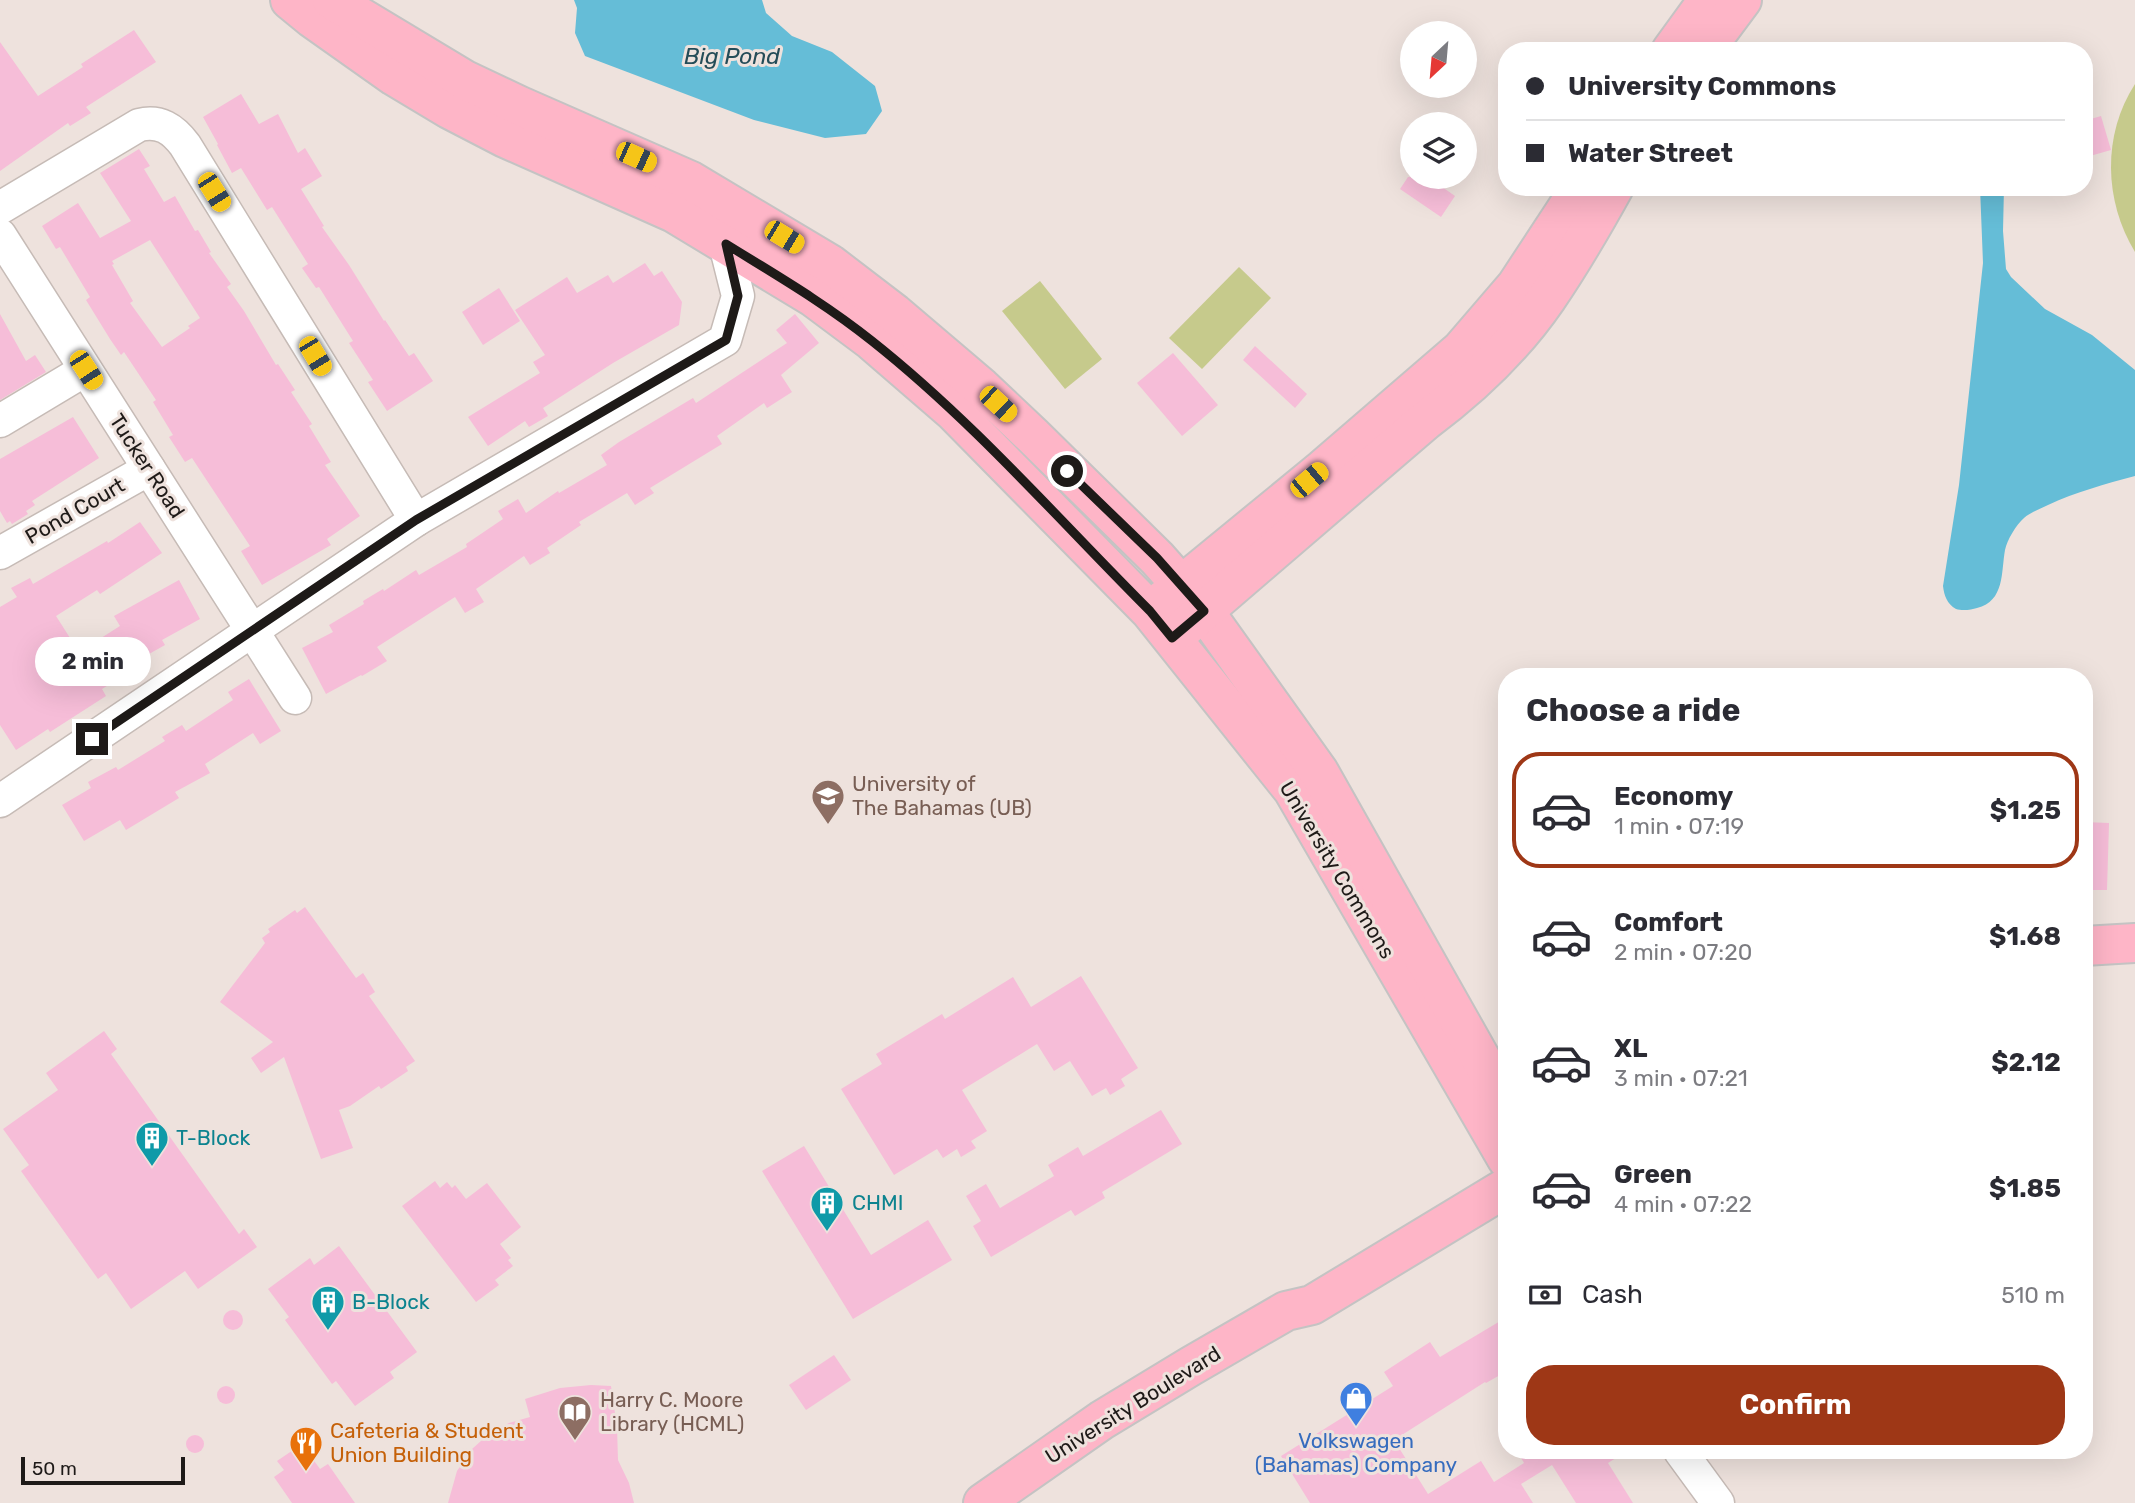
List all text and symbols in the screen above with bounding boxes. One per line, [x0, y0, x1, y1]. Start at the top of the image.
north arrow [1400, 21, 1477, 98]
map controls [1400, 21, 1477, 189]
water label: Big Pond [684, 42, 780, 70]
text: University Commons [1568, 71, 1836, 102]
button: layers [1400, 112, 1477, 189]
text: Water Street [1568, 138, 1733, 169]
car [613, 139, 660, 175]
car [194, 169, 235, 215]
car [761, 217, 808, 257]
car [296, 333, 335, 379]
car [66, 347, 107, 393]
car [976, 382, 1021, 426]
street label: Tucker Road [104, 409, 190, 523]
route start [1051, 455, 1083, 487]
car [1287, 458, 1332, 502]
street label: Pond Court [21, 472, 129, 549]
callout: 2 min [34, 638, 150, 686]
text: 2 min [62, 647, 124, 675]
text: Choose a ride [1526, 691, 1740, 729]
route end [76, 723, 108, 755]
place label: University of The Bahamas (UB) [852, 771, 1032, 820]
street label: University Commons [1275, 776, 1400, 963]
school or university icon: University of The Bahamas (UB) [809, 777, 847, 826]
icon: car [1530, 779, 1593, 842]
text: Economy [1614, 781, 1733, 812]
text: $1.25 [1990, 795, 2061, 826]
text: 1 min · 07:19 [1614, 812, 1744, 840]
icon: car [1530, 905, 1593, 968]
text: Comfort [1614, 907, 1723, 938]
text: $1.68 [1989, 921, 2061, 952]
text: 2 min · 07:20 [1614, 938, 1752, 966]
icon: car [1530, 1031, 1593, 1094]
text: XL [1614, 1033, 1647, 1064]
text: $2.12 [1991, 1047, 2061, 1078]
text: 3 min · 07:21 [1614, 1064, 1748, 1092]
building icon: T-Block [133, 1119, 171, 1168]
place label: T-Block [176, 1125, 251, 1150]
icon: car [1530, 1157, 1593, 1220]
text: Green [1614, 1159, 1692, 1190]
text: $1.85 [1989, 1173, 2061, 1204]
building icon: CHMI [808, 1184, 846, 1233]
place label: CHMI [852, 1190, 903, 1215]
text: 4 min · 07:22 [1614, 1190, 1752, 1218]
icon: cash [1526, 1276, 1564, 1314]
text: Cash [1582, 1279, 1643, 1310]
text: 510 m [2001, 1281, 2065, 1309]
building icon: B-Block [309, 1283, 347, 1332]
place label: B-Block [352, 1289, 430, 1314]
street label: University Boulevard [1040, 1340, 1225, 1469]
button: Confirm [1526, 1365, 2065, 1445]
shop icon: Volkswagen (Bahamas) Company [1337, 1379, 1375, 1428]
place label: Harry C. Moore Library (HCML) [600, 1387, 744, 1436]
library icon: Harry C. Moore Library (HCML) [556, 1393, 594, 1442]
place label: Cafeteria & Student Union Building [330, 1418, 524, 1467]
restaurant icon: Cafeteria & Student Union Building [287, 1424, 325, 1473]
place label: Volkswagen (Bahamas) Company [1255, 1428, 1458, 1477]
scale bar [21, 1454, 186, 1486]
text: 50 m [32, 1457, 77, 1480]

